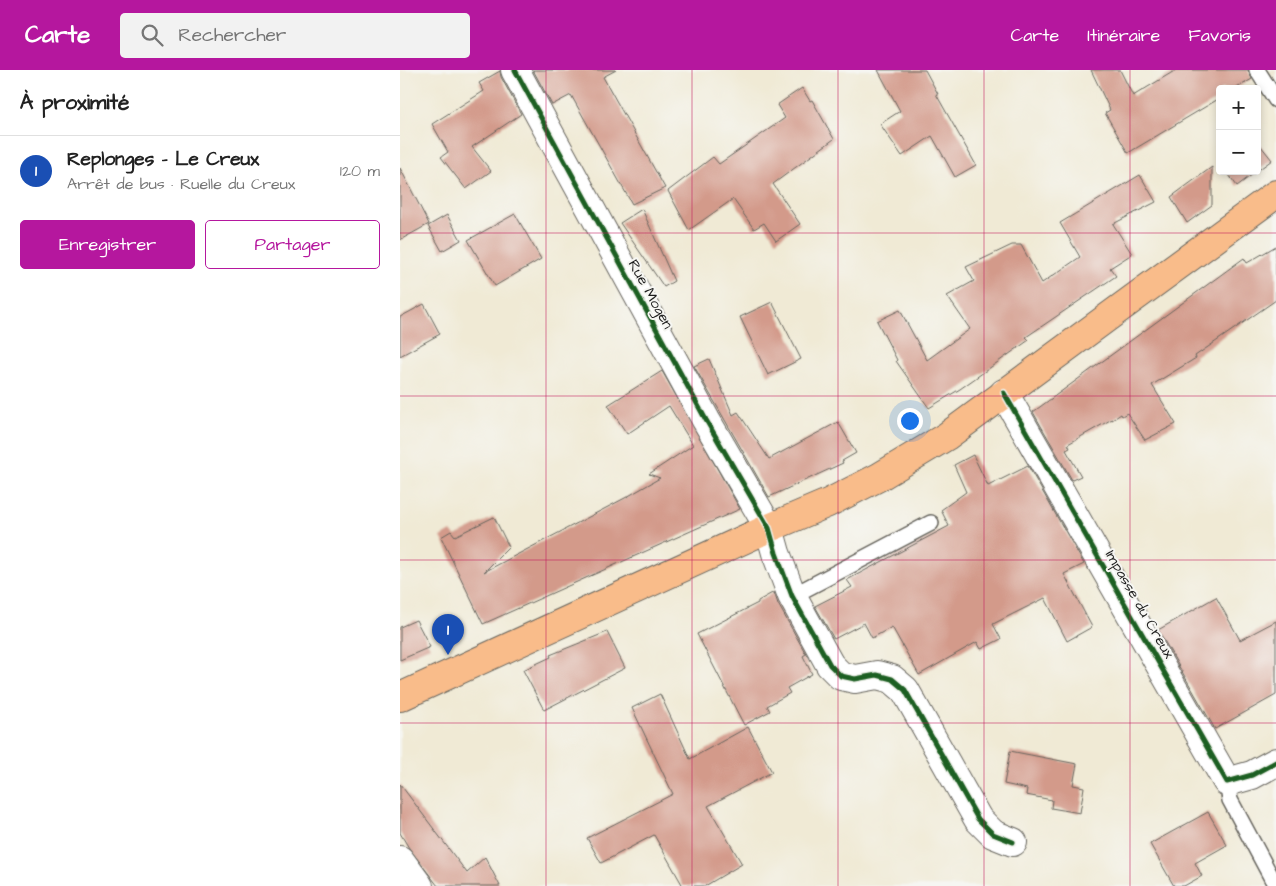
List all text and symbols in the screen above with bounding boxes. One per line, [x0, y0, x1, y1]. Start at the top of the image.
search box [120, 13, 470, 58]
text: Carte [25, 18, 90, 52]
icon: search [138, 21, 166, 49]
text: Rechercher [178, 22, 286, 49]
text: Carte [1010, 23, 1059, 48]
text: Itinéraire [1087, 23, 1160, 48]
text: Favoris [1188, 23, 1251, 48]
map controls [1216, 85, 1261, 175]
button: + [1216, 85, 1261, 130]
text: À proximité [20, 88, 129, 117]
button: − [1216, 130, 1261, 175]
text: Replonges - Le Creux [67, 146, 259, 173]
text: 1 [35, 160, 37, 182]
text: 120 m [340, 160, 380, 182]
text: Arrêt de bus · Ruelle du Creux [67, 173, 295, 195]
button: Enregistrer [20, 220, 195, 269]
button: Partager [205, 220, 380, 269]
street label: Rue Mogen [622, 256, 679, 334]
your location [897, 408, 923, 434]
street label: Impasse du Creux [1100, 546, 1180, 663]
pin: 1 [432, 614, 464, 655]

